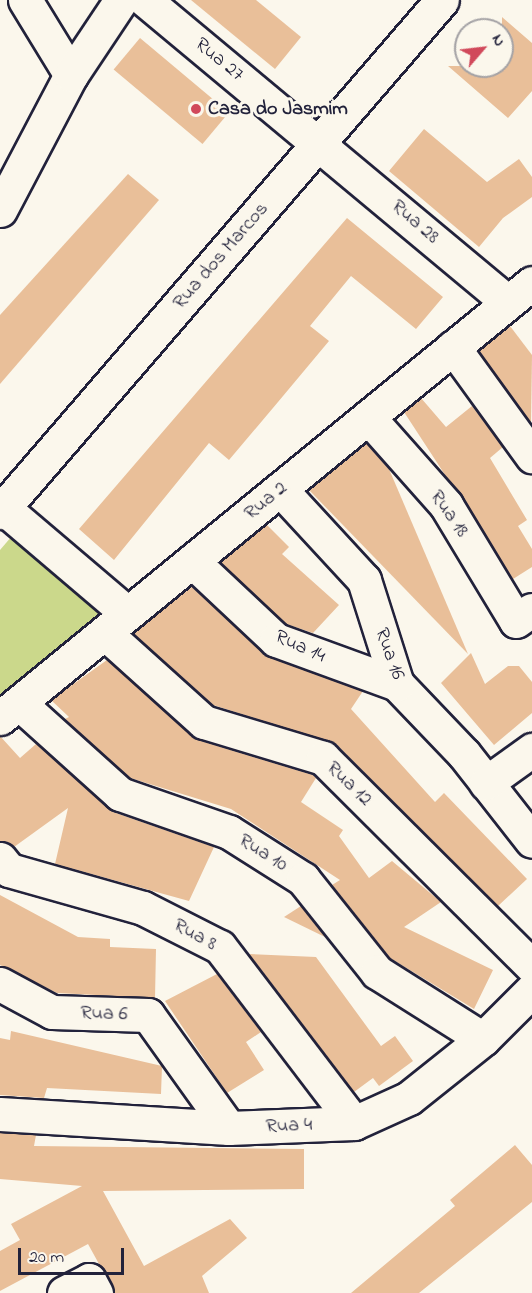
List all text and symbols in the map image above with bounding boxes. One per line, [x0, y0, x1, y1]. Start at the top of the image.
north arrow [454, 18, 514, 78]
text: N [485, 30, 511, 51]
street label: Rua 27 [190, 33, 248, 87]
place label: Casa do Jasmim [208, 97, 348, 121]
marker: Casa do Jasmim [189, 102, 203, 116]
street label: Rua 28 [386, 195, 444, 249]
street label: Rua dos Marcos [168, 198, 274, 314]
street label: Rua 2 [240, 477, 292, 525]
street label: Rua 18 [424, 486, 474, 542]
street label: Rua 14 [271, 625, 329, 669]
street label: Rua 16 [369, 625, 409, 683]
street label: Rua 12 [321, 756, 377, 812]
street label: Rua 10 [234, 829, 292, 877]
street label: Rua 8 [169, 913, 221, 957]
street label: Rua 6 [80, 1001, 128, 1027]
street label: Rua 4 [265, 1113, 313, 1139]
scale bar [21, 1236, 128, 1274]
text: 20 m [29, 1245, 64, 1271]

